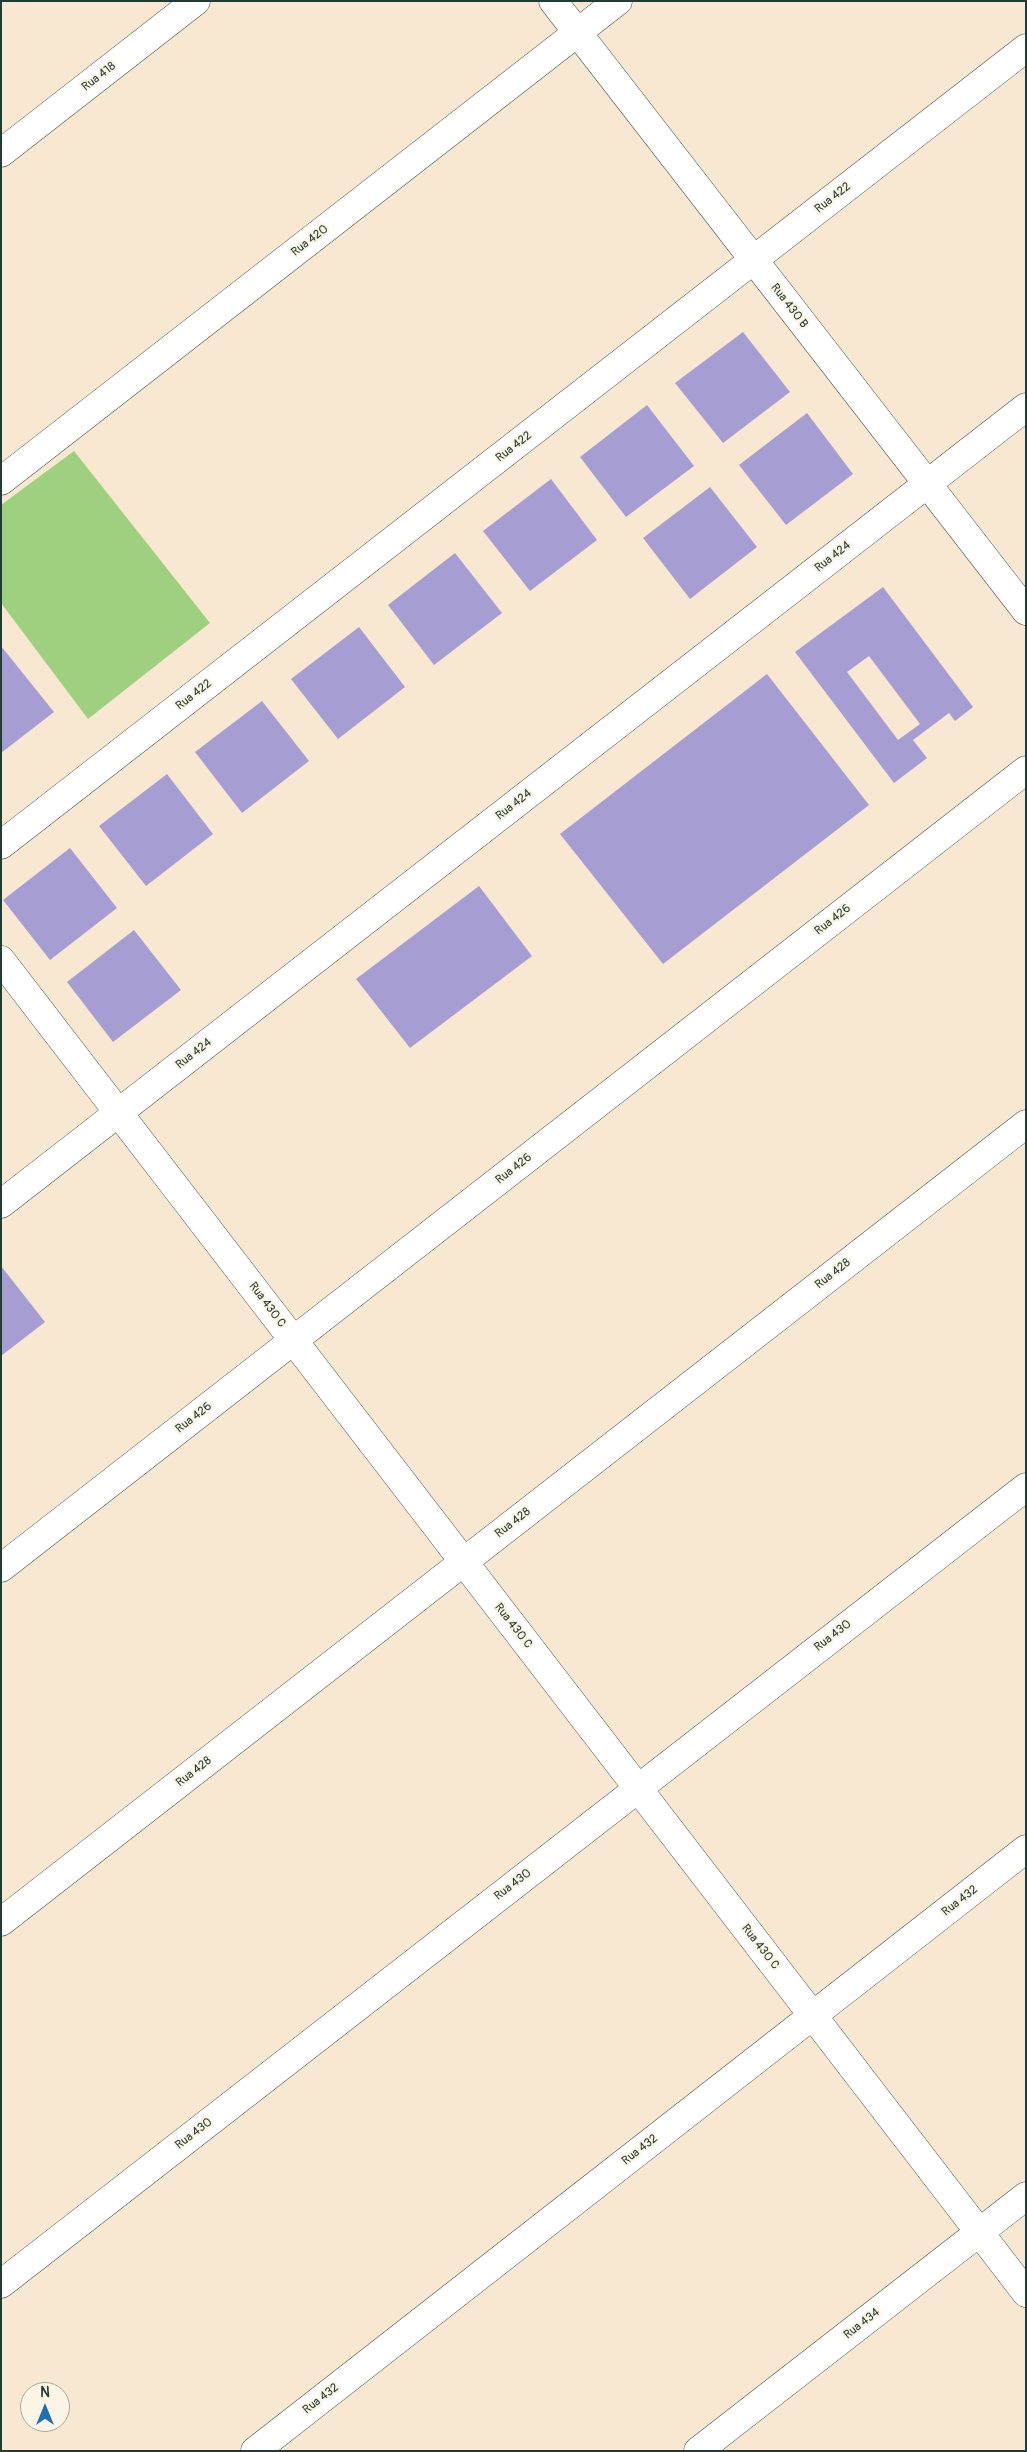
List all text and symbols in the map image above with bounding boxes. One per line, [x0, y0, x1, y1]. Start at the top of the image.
street label: Rua 418 [79, 59, 119, 95]
street label: Rua 422 [812, 180, 854, 216]
street label: Rua 420 [289, 222, 331, 260]
street label: Rua 430 B [767, 281, 811, 331]
street label: Rua 422 [493, 429, 535, 465]
street label: Rua 424 [812, 538, 854, 576]
street label: Rua 422 [173, 677, 215, 713]
street label: Rua 424 [493, 786, 535, 824]
street label: Rua 426 [812, 901, 854, 939]
street label: Rua 424 [173, 1035, 215, 1073]
street label: Rua 426 [493, 1150, 535, 1188]
street label: Rua 428 [812, 1256, 854, 1292]
street label: Rua 430 C [245, 1279, 289, 1331]
street label: Rua 426 [173, 1399, 215, 1437]
street label: Rua 428 [492, 1505, 534, 1541]
street label: Rua 430 C [491, 1601, 535, 1651]
street label: Rua 430 [812, 1617, 854, 1655]
street label: Rua 428 [173, 1754, 215, 1790]
street label: Rua 430 [492, 1866, 534, 1904]
street label: Rua 432 [939, 1883, 981, 1919]
street label: Rua 430 C [738, 1922, 782, 1972]
street label: Rua 430 [173, 2115, 215, 2153]
street label: Rua 432 [619, 2132, 661, 2168]
street label: Rua 434 [841, 2305, 883, 2343]
street label: Rua 432 [300, 2381, 342, 2417]
north arrow [20, 2382, 70, 2432]
text: N [40, 2384, 50, 2401]

